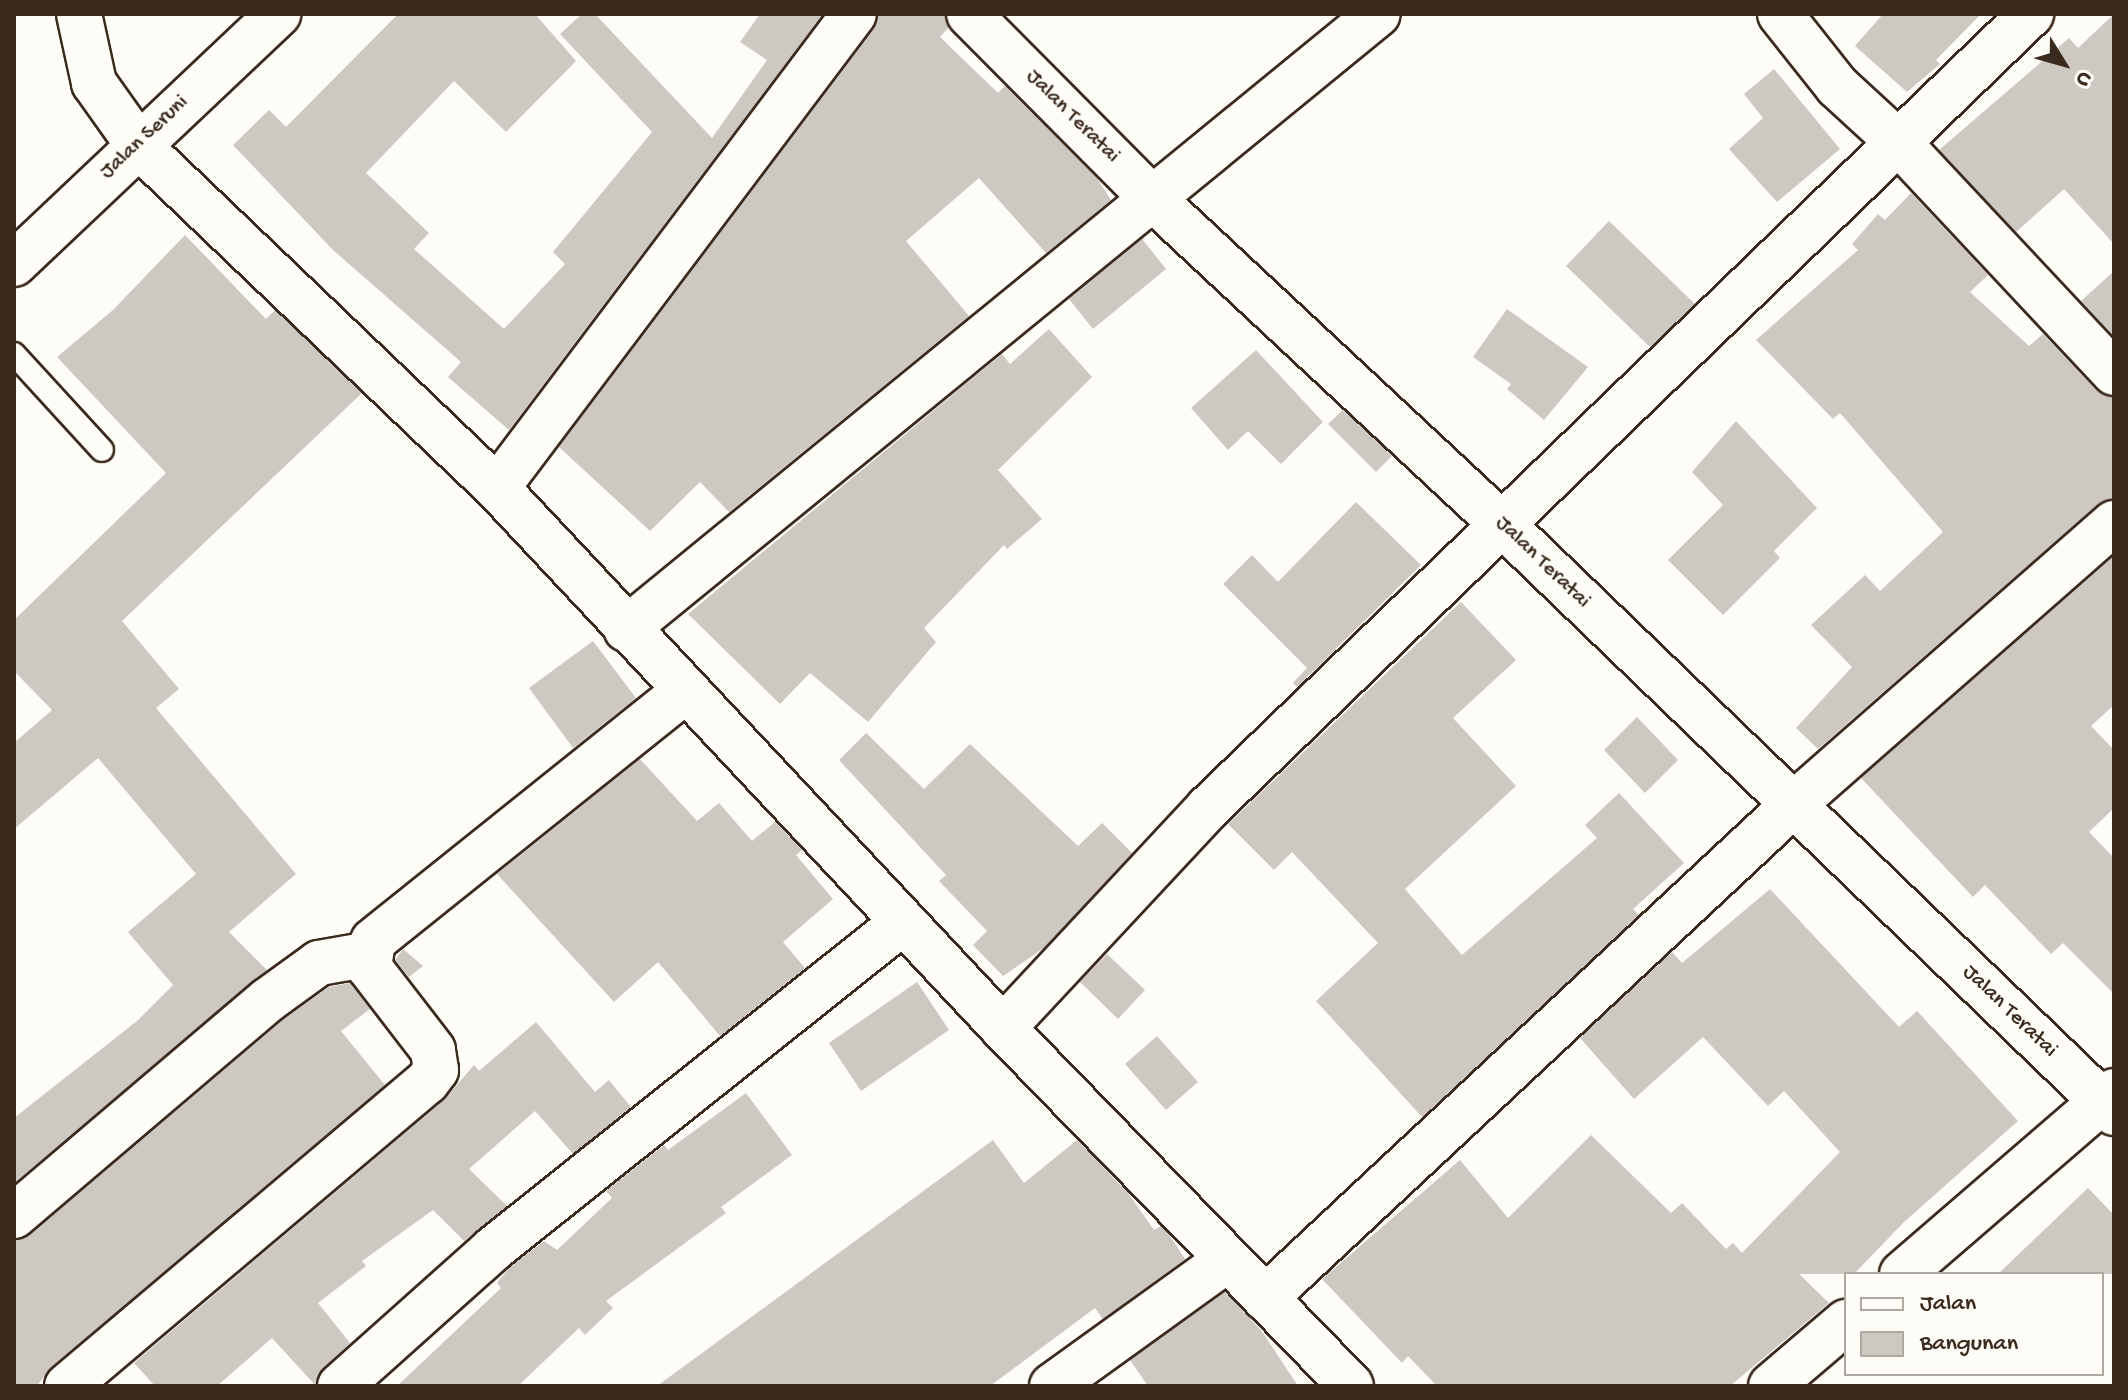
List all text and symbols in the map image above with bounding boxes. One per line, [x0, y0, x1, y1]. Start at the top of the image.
north arrow [2024, 24, 2104, 104]
street label: Jalan Teratai [1019, 64, 1125, 170]
text: U [2069, 66, 2097, 91]
street label: Jalan Seruni [95, 90, 195, 186]
street label: Jalan Teratai [1489, 511, 1595, 615]
street label: Jalan Teratai [1956, 960, 2062, 1064]
legend [1844, 1272, 2104, 1376]
text: Jalan [1920, 1290, 1976, 1319]
text: Bangunan [1920, 1330, 2018, 1359]

